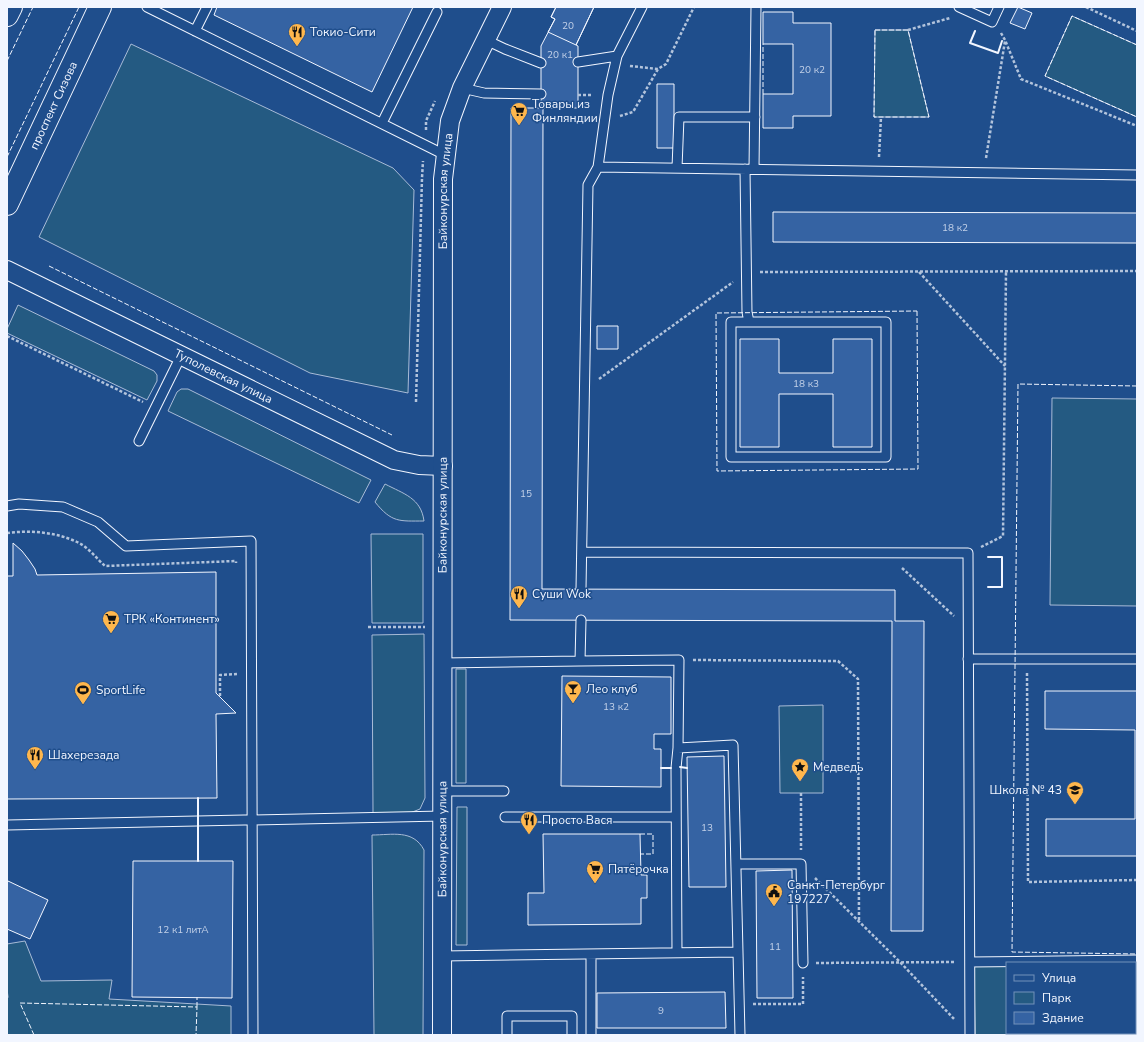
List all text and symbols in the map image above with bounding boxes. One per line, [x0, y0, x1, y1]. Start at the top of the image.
house number: 20 [562, 19, 574, 33]
restaurant icon: Токио-Сити [287, 22, 307, 47]
place label: Токио-Сити [310, 24, 376, 40]
house number: 20 к1 [547, 48, 573, 62]
street label: проспект Сизова [26, 59, 81, 152]
house number: 20 к2 [799, 63, 825, 77]
place label: Товары из Финляндии [532, 96, 598, 126]
supermarket icon: Товары из Финляндии [509, 101, 529, 126]
street label: Байконурская улица [435, 132, 456, 249]
house number: 18 к2 [942, 221, 968, 235]
street label: Туполевская улица [171, 345, 275, 407]
house number: 18 к3 [793, 377, 819, 391]
street label: Байконурская улица [435, 457, 451, 573]
house number: 15 [520, 487, 532, 501]
restaurant icon: Суши Wok [509, 584, 529, 609]
place label: Суши Wok [532, 586, 592, 602]
supermarket icon: ТРК «Континент» [101, 609, 121, 634]
place label: ТРК «Континент» [124, 611, 220, 627]
bar icon: Лео клуб [563, 679, 583, 704]
sports icon: SportLife [73, 680, 93, 705]
place label: Лео клуб [586, 681, 638, 697]
place label: SportLife [96, 682, 145, 698]
house number: 13 к2 [603, 700, 629, 714]
restaurant icon: Шахерезада [25, 745, 45, 770]
place label: Шахерезада [48, 747, 120, 763]
place icon: Медведь [790, 757, 810, 782]
place label: Медведь [813, 759, 863, 775]
school or university icon: Школа № 43 [1065, 780, 1085, 805]
street label: Байконурская улица [434, 781, 450, 897]
place label: Школа № 43 [990, 782, 1062, 798]
restaurant icon: Просто Вася [519, 810, 539, 835]
place label: Просто Вася [542, 812, 613, 828]
house number: 13 [701, 821, 713, 835]
supermarket icon: Пятёрочка [585, 859, 605, 884]
place label: Пятёрочка [608, 861, 669, 877]
place label: Санкт-Петербург 197227 [787, 877, 886, 907]
public building icon: Санкт-Петербург 197227 [764, 882, 784, 907]
house number: 12 к1 литА [157, 923, 209, 937]
house number: 11 [769, 940, 781, 954]
legend [1006, 962, 1136, 1034]
text: Улица [1041, 970, 1076, 986]
text: Парк [1042, 990, 1072, 1006]
house number: 9 [658, 1004, 664, 1018]
text: Здание [1042, 1010, 1084, 1026]

